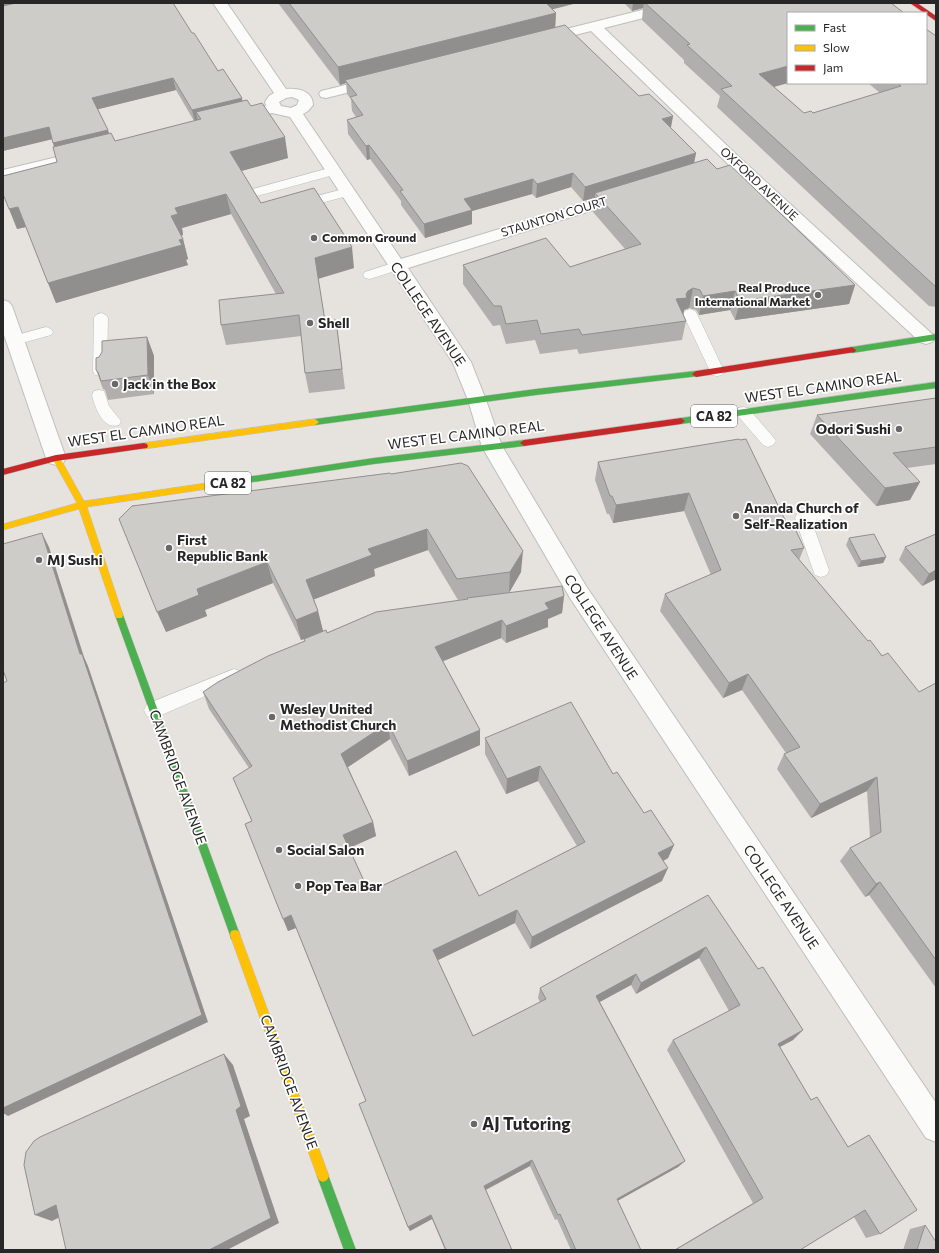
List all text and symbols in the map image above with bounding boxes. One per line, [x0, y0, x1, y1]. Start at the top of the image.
legend [787, 12, 927, 84]
text: Fast [823, 20, 846, 34]
text: Slow [823, 40, 850, 54]
text: Jam [823, 60, 843, 75]
street label: OXFORD AVENUE [718, 144, 801, 223]
street label: STAUNTON COURT [499, 193, 609, 239]
place label: Common Ground [322, 230, 416, 244]
marker: Common Ground [309, 233, 319, 243]
street label: COLLEGE AVENUE [387, 258, 470, 369]
place label: Real Produce International Market [695, 280, 810, 308]
marker: Real Produce International Market [813, 290, 823, 300]
place label: Shell [318, 314, 350, 331]
marker: Shell [305, 318, 315, 328]
street label: WEST EL CAMINO REAL [744, 367, 902, 406]
place label: Jack in the Box [123, 375, 216, 392]
marker: Jack in the Box [110, 379, 120, 389]
road number: CA 82 [691, 405, 737, 427]
street label: WEST EL CAMINO REAL [67, 411, 225, 450]
street label: WEST EL CAMINO REAL [387, 416, 545, 453]
place label: Odori Sushi [816, 420, 891, 437]
marker: Odori Sushi [894, 424, 904, 434]
road number: CA 82 [205, 472, 251, 494]
place label: Ananda Church of Self-Realization [744, 499, 859, 532]
marker: Ananda Church of Self-Realization [731, 511, 741, 521]
place label: First Republic Bank [177, 531, 268, 564]
marker: First Republic Bank [164, 543, 174, 553]
place label: MJ Sushi [47, 551, 103, 568]
marker: MJ Sushi [34, 555, 44, 565]
street label: COLLEGE AVENUE [561, 571, 642, 683]
place label: Wesley United Methodist Church [280, 700, 396, 733]
street label: CAMBRIDGE AVENUE [146, 707, 211, 847]
marker: Wesley United Methodist Church [267, 712, 277, 722]
place label: Social Salon [287, 841, 364, 858]
street label: COLLEGE AVENUE [740, 841, 823, 952]
marker: Social Salon [274, 845, 284, 855]
place label: Pop Tea Bar [306, 877, 382, 894]
marker: Pop Tea Bar [293, 881, 303, 891]
street label: CAMBRIDGE AVENUE [257, 1012, 322, 1152]
place label: AJ Tutoring [482, 1113, 571, 1134]
marker: AJ Tutoring [469, 1119, 479, 1129]

